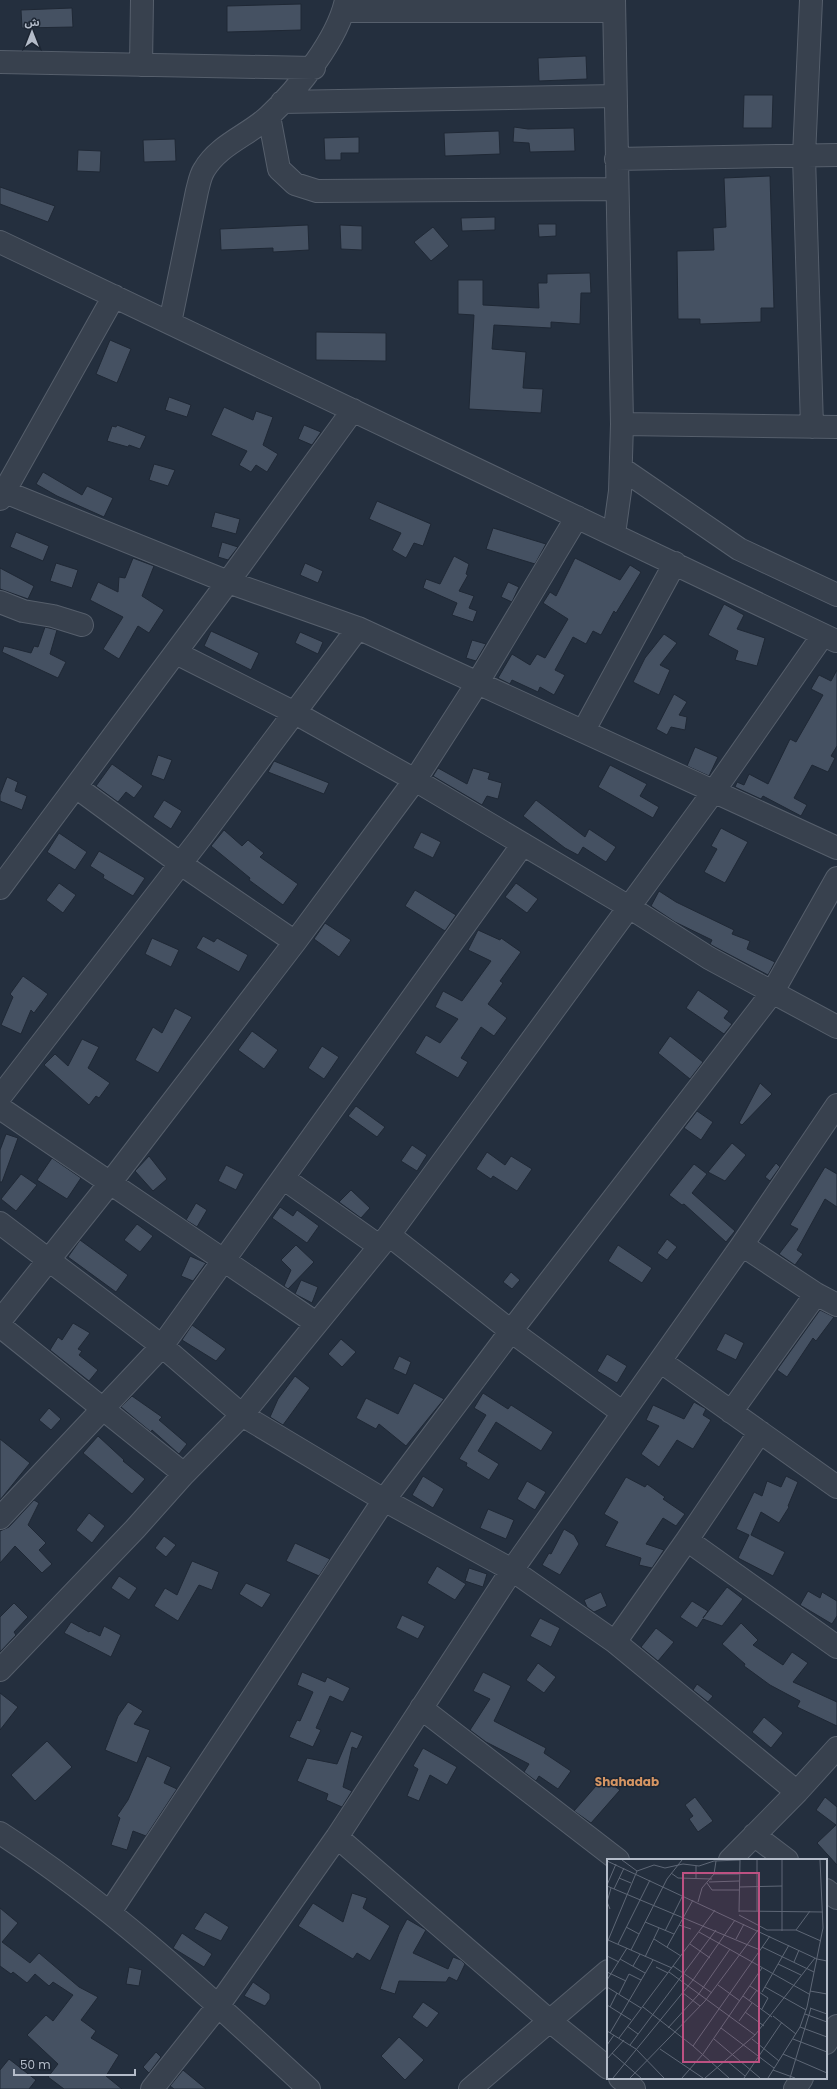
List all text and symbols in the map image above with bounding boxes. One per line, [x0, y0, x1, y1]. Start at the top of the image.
north arrow [12, 12, 52, 52]
text: ش [24, 14, 40, 30]
district label: Shahadab [595, 1773, 659, 1790]
inset map [607, 1859, 827, 2079]
scale bar [14, 2051, 135, 2077]
text: 50 m [20, 2056, 51, 2073]

